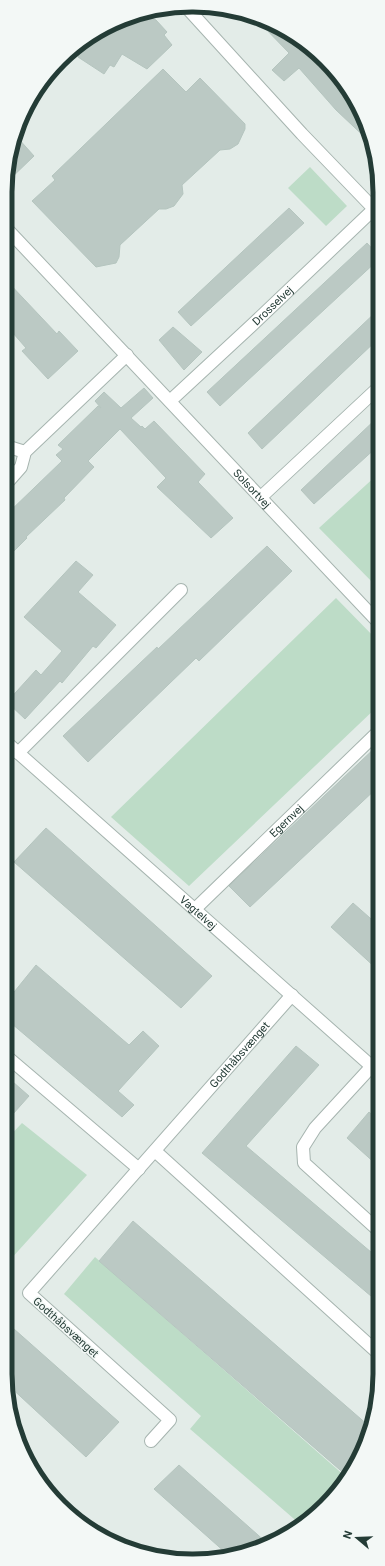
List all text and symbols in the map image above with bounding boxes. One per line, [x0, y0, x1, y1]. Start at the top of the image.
street label: Drosselvej [250, 284, 296, 328]
street label: Solsortvej [230, 467, 273, 511]
street label: Egernvej [267, 802, 306, 840]
street label: Vagtelvej [177, 893, 219, 933]
street label: Godthåbsvænget [207, 1019, 273, 1091]
street label: Godthåbsvænget [30, 1295, 101, 1360]
north arrow [337, 1518, 377, 1558]
text: N [341, 1529, 356, 1541]

